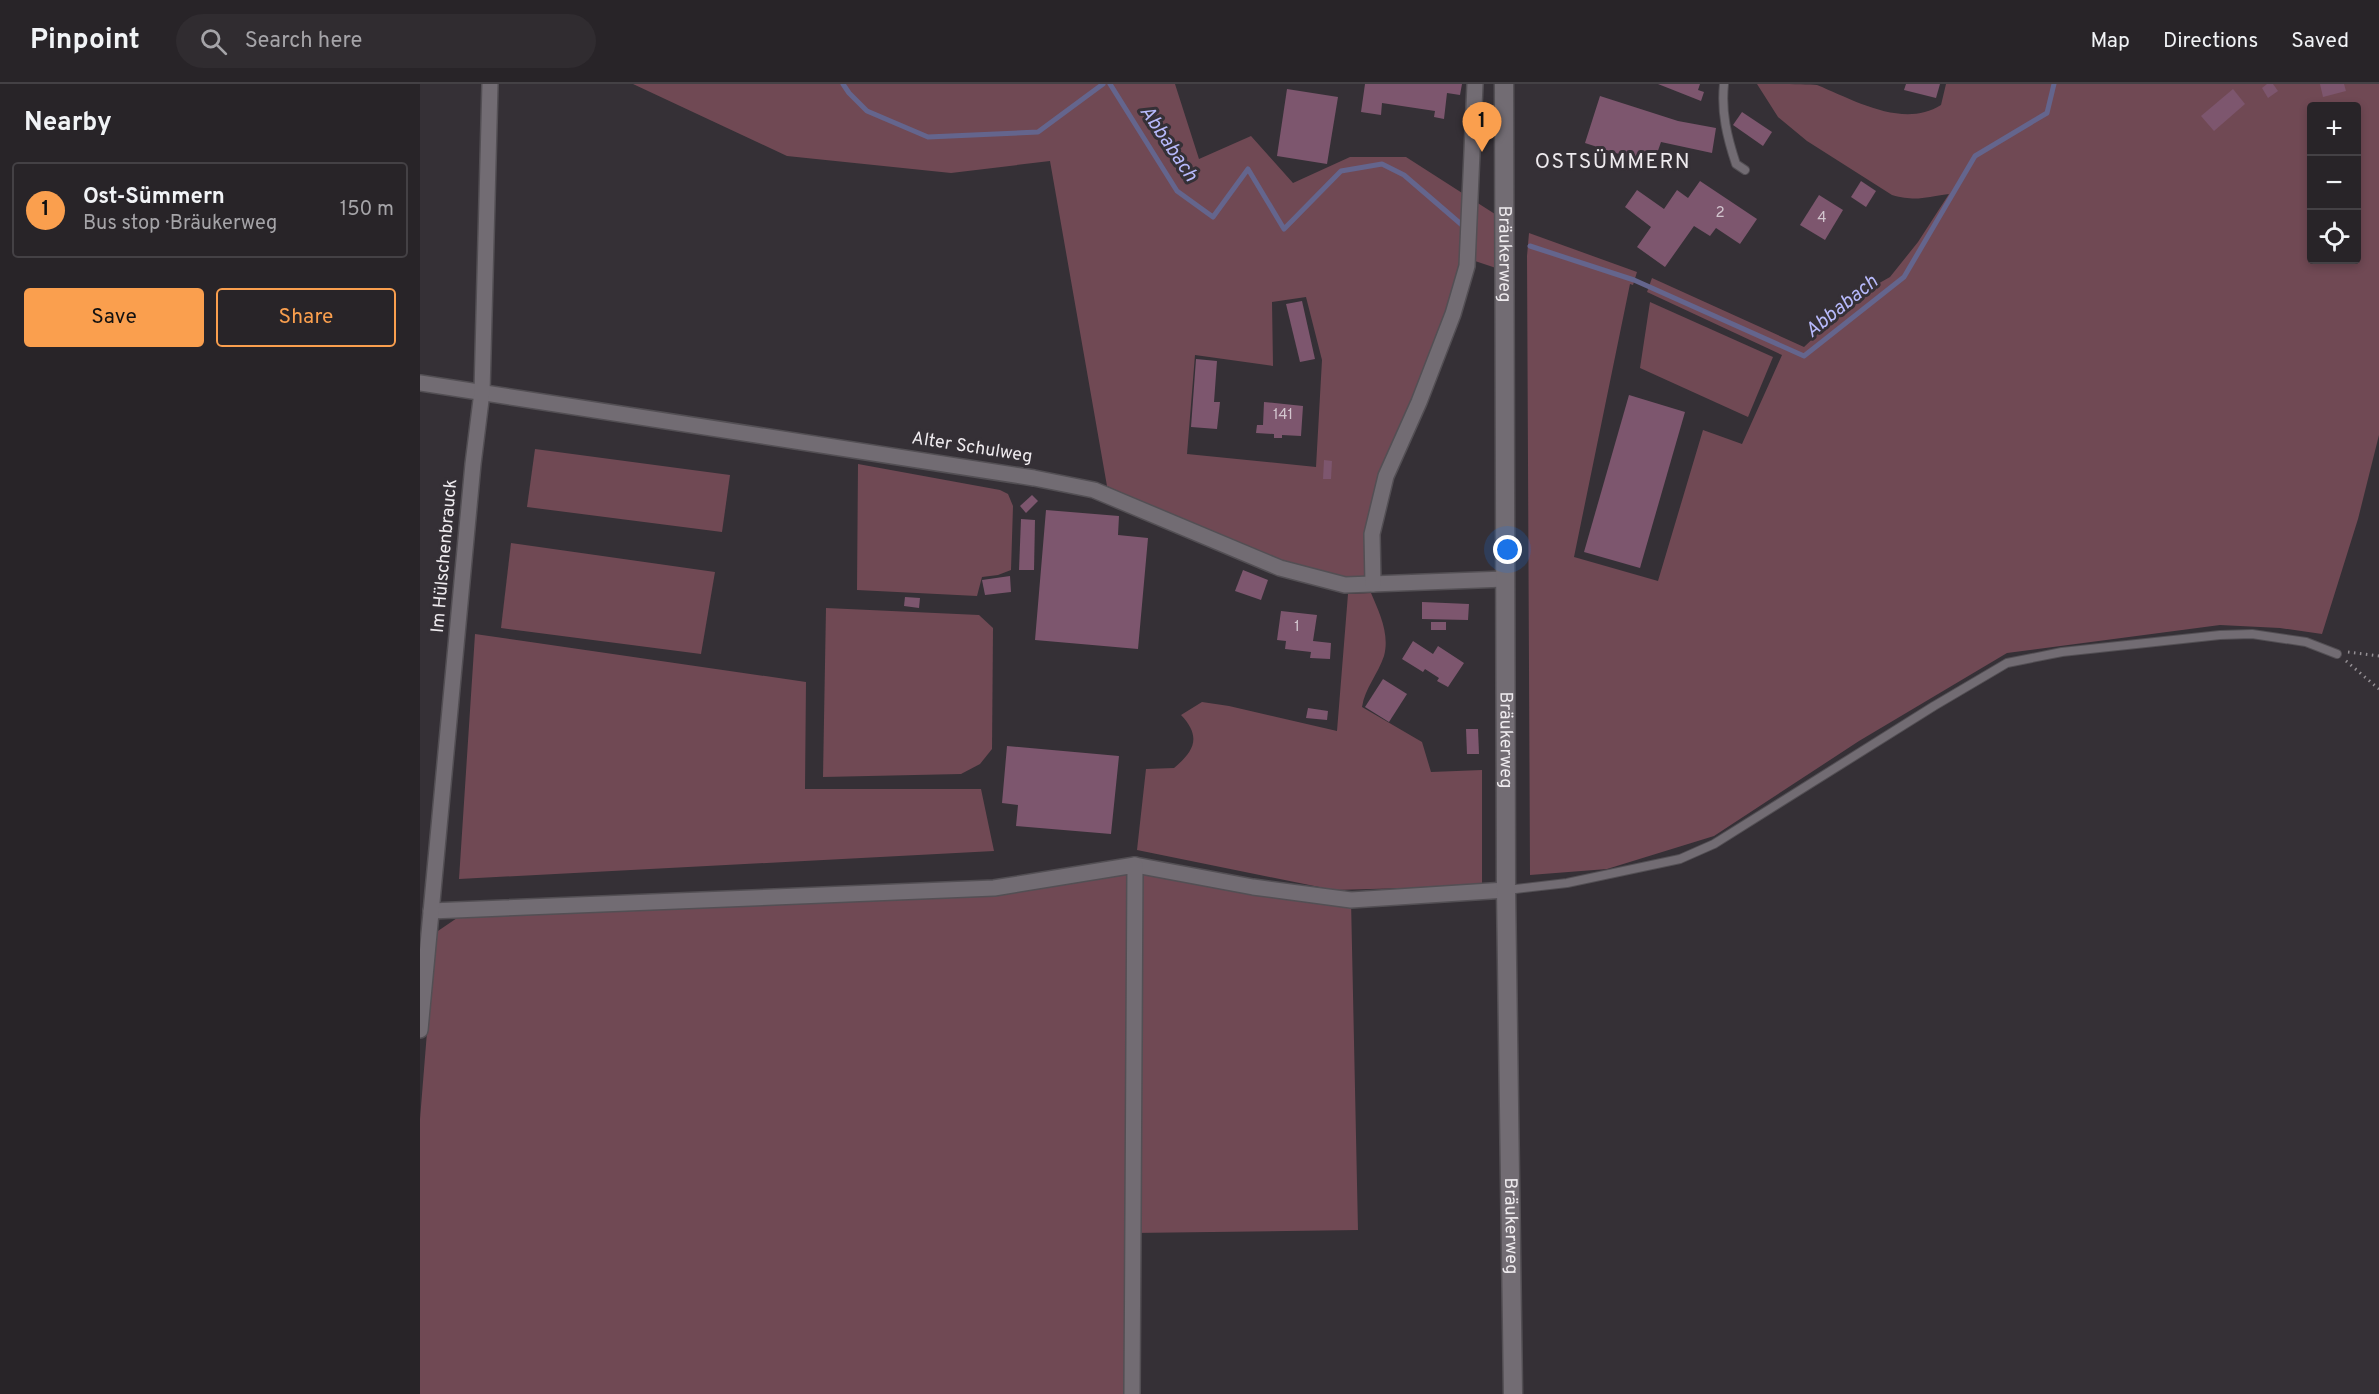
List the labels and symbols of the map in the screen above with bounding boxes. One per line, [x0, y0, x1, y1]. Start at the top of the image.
water label: Abbabach [1133, 101, 1203, 187]
pin: 1 [1462, 103, 1502, 152]
district label: OSTSÜMMERN [1535, 149, 1691, 176]
house number: 2 [1715, 204, 1725, 223]
street label: Bräukerweg [1493, 206, 1516, 302]
house number: 4 [1817, 209, 1827, 228]
water label: Abbabach [1800, 269, 1884, 344]
house number: 141 [1273, 406, 1293, 425]
street label: Alter Schulweg [910, 427, 1034, 469]
street label: Im Hülschenbrauck [427, 478, 463, 634]
your location [1493, 535, 1522, 564]
house number: 1 [1294, 618, 1300, 637]
street label: Bräukerweg [1494, 692, 1517, 788]
street label: Bräukerweg [1498, 1177, 1523, 1275]

